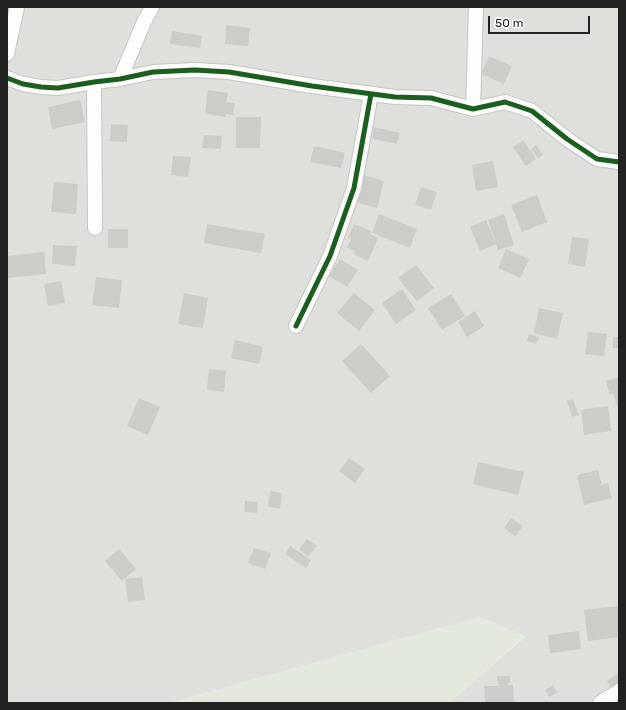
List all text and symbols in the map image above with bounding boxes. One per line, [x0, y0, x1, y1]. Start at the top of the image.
scale bar [490, 8, 592, 34]
text: 50 m [495, 16, 523, 30]

